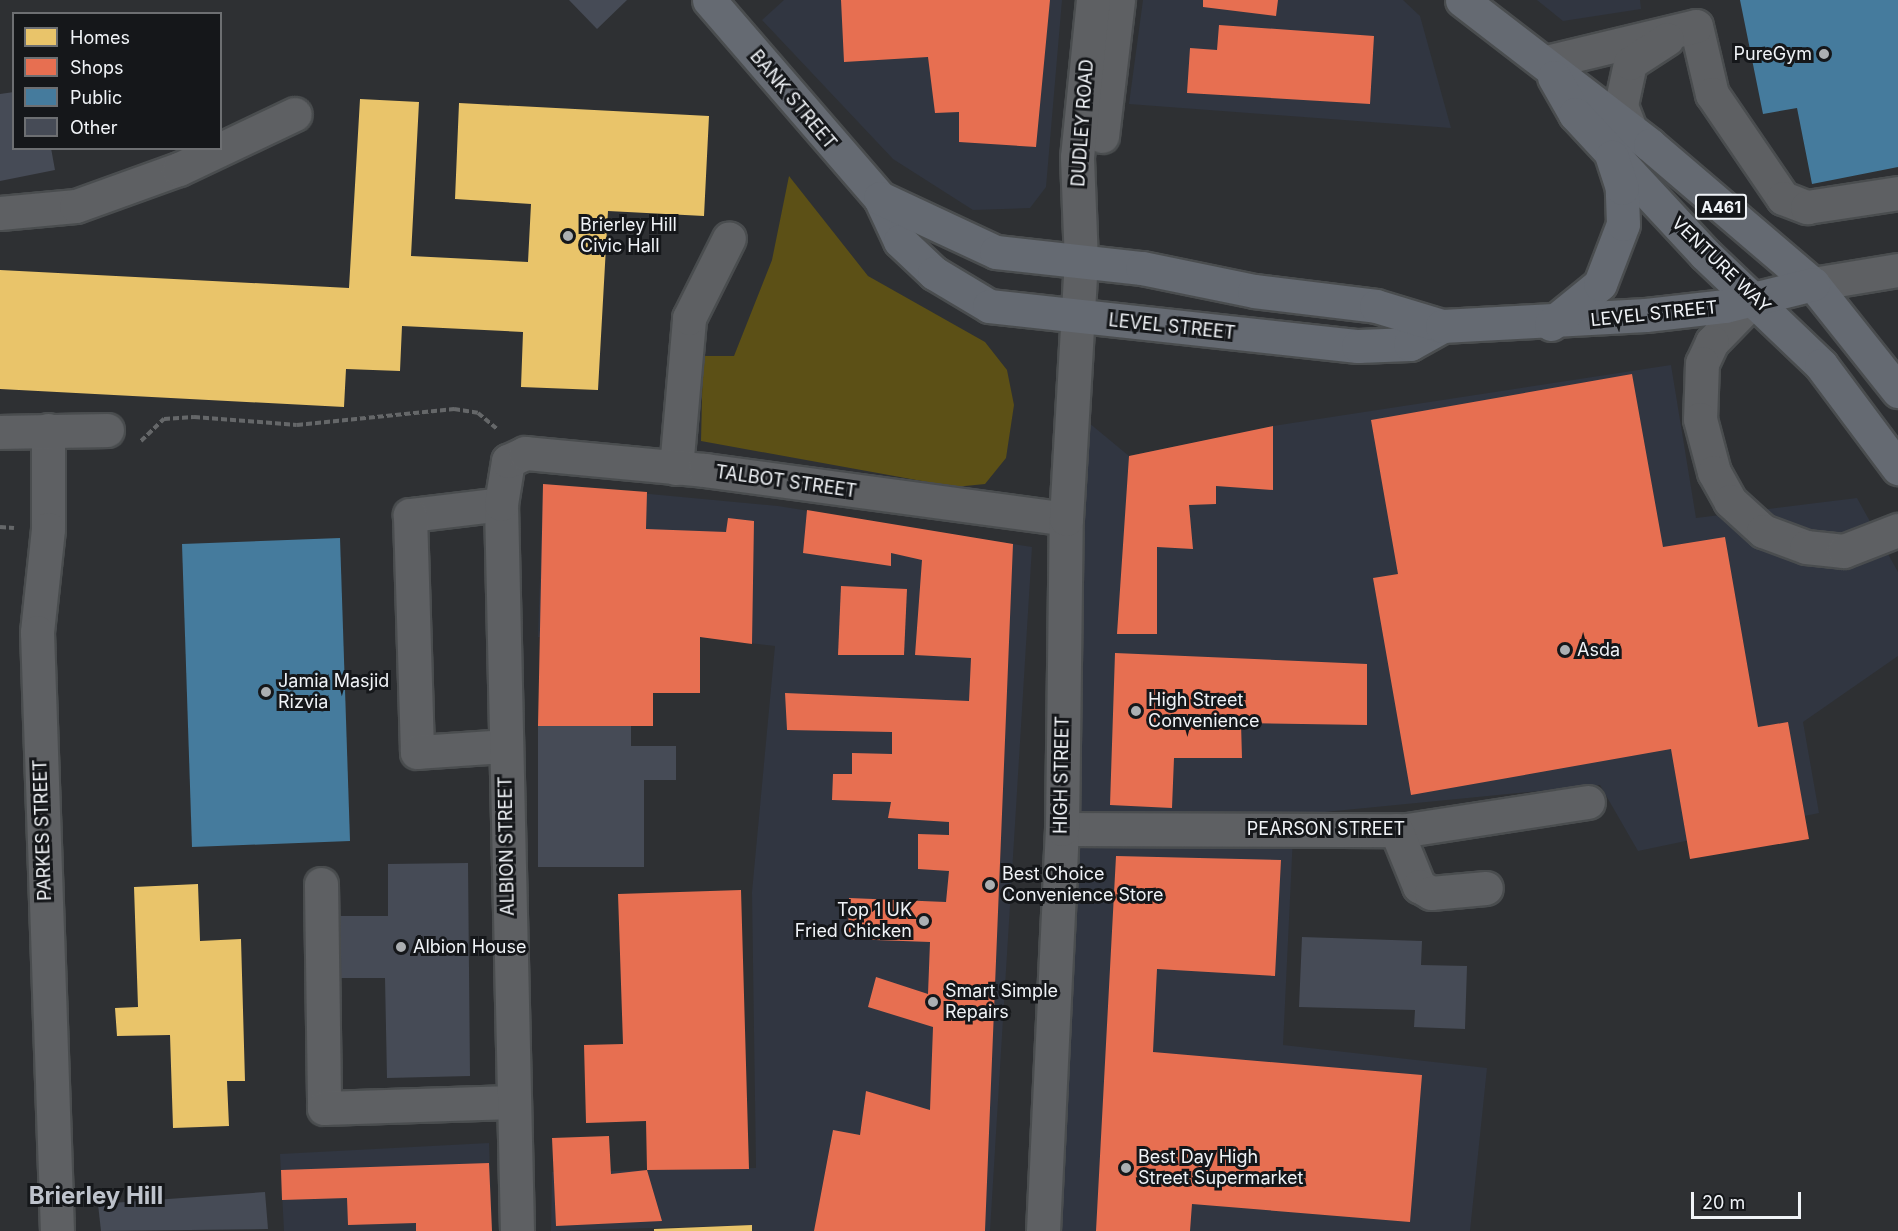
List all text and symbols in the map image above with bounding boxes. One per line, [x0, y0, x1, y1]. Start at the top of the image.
legend [12, 12, 222, 150]
text: Homes [70, 27, 130, 48]
place label: PureGym [1734, 43, 1812, 65]
street label: BANK STREET [745, 46, 841, 154]
marker: PureGym [1817, 47, 1831, 61]
text: Shops [70, 57, 124, 78]
street label: DUDLEY ROAD [1068, 59, 1098, 187]
text: Public [70, 87, 122, 108]
text: Other [70, 117, 118, 138]
road number: A461 [1694, 194, 1748, 220]
street label: VENTURE WAY [1667, 212, 1775, 318]
place label: Brierley Hill Civic Hall [580, 215, 677, 258]
marker: Brierley Hill Civic Hall [561, 229, 575, 243]
street label: LEVEL STREET [1589, 297, 1719, 331]
street label: LEVEL STREET [1107, 310, 1237, 344]
street label: TALBOT STREET [714, 461, 858, 503]
place label: Asda [1577, 639, 1620, 661]
marker: Asda [1558, 643, 1572, 657]
place label: Jamia Masjid Rizvia [278, 671, 389, 714]
marker: Jamia Masjid Rizvia [259, 685, 273, 699]
place label: High Street Convenience [1148, 690, 1259, 732]
marker: High Street Convenience [1129, 704, 1143, 718]
street label: HIGH STREET [1050, 716, 1074, 834]
street label: PARKES STREET [30, 759, 56, 901]
street label: ALBION STREET [495, 776, 519, 916]
street label: PEARSON STREET [1247, 818, 1405, 840]
place label: Best Choice Convenience Store [1002, 864, 1164, 906]
marker: Best Choice Convenience Store [983, 878, 997, 892]
place label: Top 1 UK Fried Chicken [795, 900, 912, 942]
marker: Top 1 UK Fried Chicken [917, 914, 931, 928]
place label: Albion House [413, 936, 526, 958]
marker: Albion House [394, 940, 408, 954]
place label: Smart Simple Repairs [945, 981, 1058, 1024]
marker: Smart Simple Repairs [926, 995, 940, 1009]
place label: Best Day High Street Supermarket [1138, 1147, 1303, 1190]
marker: Best Day High Street Supermarket [1119, 1161, 1133, 1175]
scale bar [1694, 1180, 1804, 1218]
district label: Brierley Hill [29, 1182, 163, 1210]
text: 20 m [1702, 1192, 1745, 1213]

